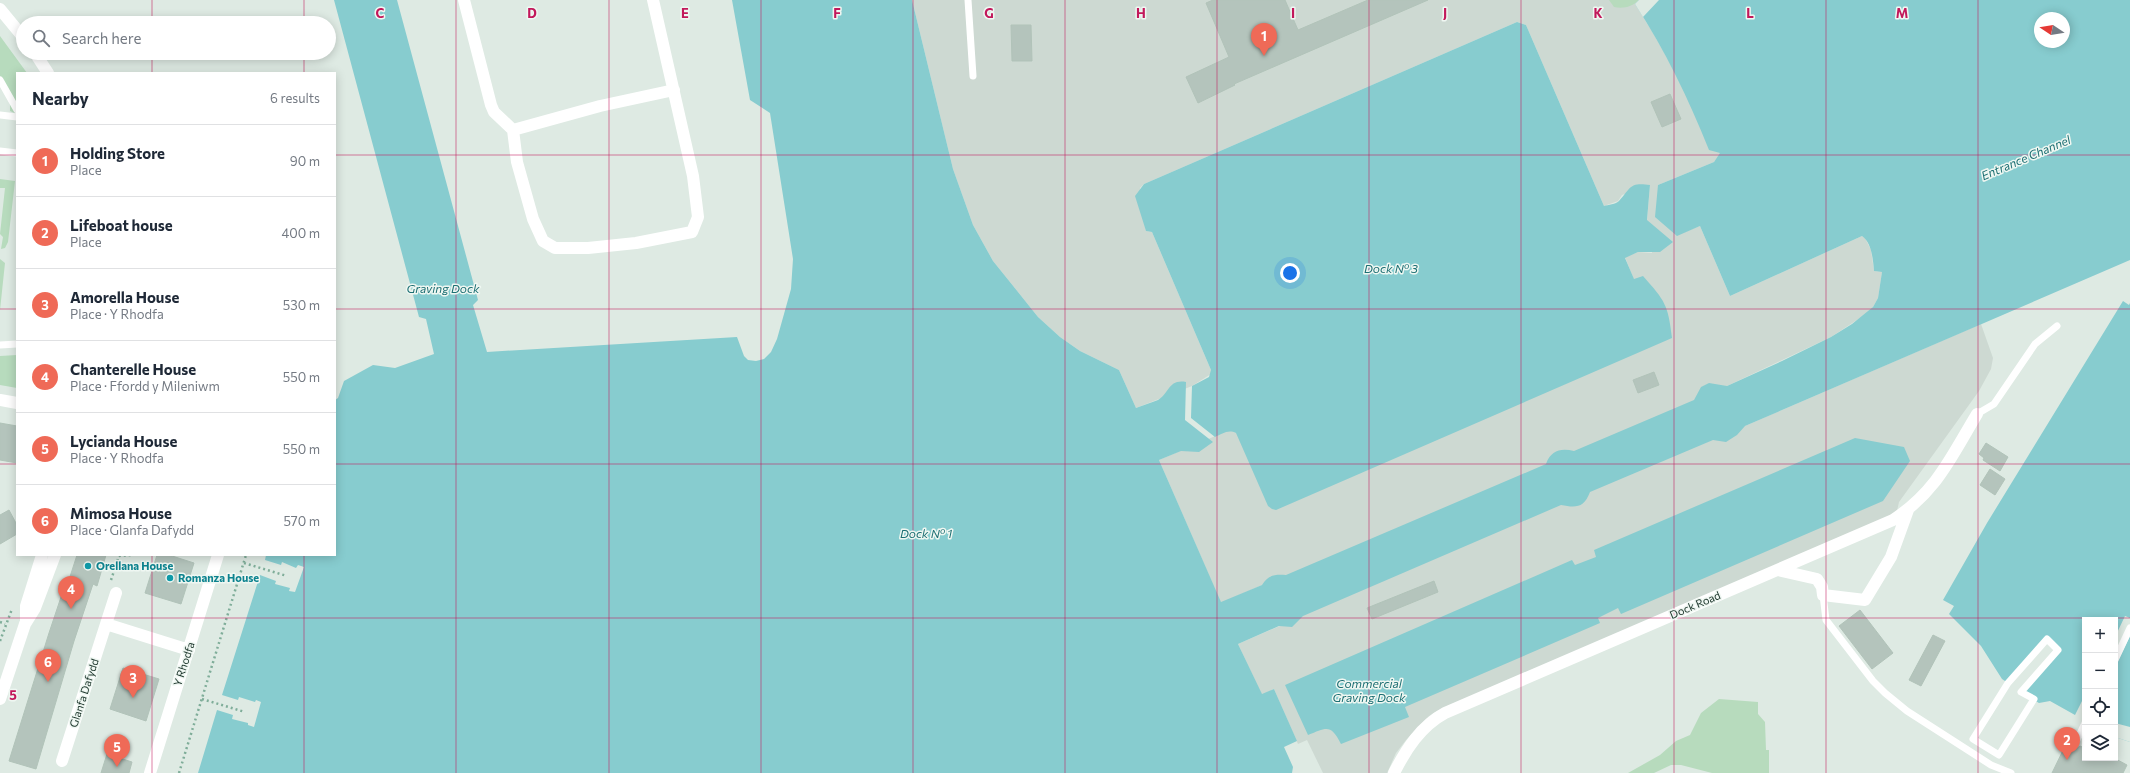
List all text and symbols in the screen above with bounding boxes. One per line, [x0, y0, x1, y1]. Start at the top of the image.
text: C [376, 5, 385, 21]
text: D [527, 5, 537, 21]
text: E [681, 5, 689, 21]
text: F [833, 5, 841, 21]
text: G [984, 5, 994, 21]
text: H [1136, 5, 1146, 21]
text: I [1291, 5, 1295, 21]
text: J [1443, 5, 1447, 21]
text: K [1593, 5, 1603, 21]
text: L [1746, 5, 1754, 21]
text: M [1896, 5, 1908, 21]
north arrow [2034, 12, 2070, 48]
search box [16, 16, 336, 60]
pin: 1 [1251, 23, 1277, 56]
icon: search [30, 27, 52, 49]
text: Search here [62, 29, 141, 47]
text: Nearby [32, 88, 89, 109]
text: 6 results [270, 90, 320, 106]
water label: Entrance Channel [1979, 132, 2073, 182]
text: Holding Store [70, 144, 165, 162]
text: 1 [42, 153, 48, 169]
text: 90 m [290, 153, 320, 169]
text: Place [70, 162, 102, 178]
text: Lifeboat house [70, 216, 173, 234]
text: 2 [41, 225, 49, 241]
text: 400 m [281, 225, 320, 241]
text: Place [70, 234, 102, 250]
water label: Dock Nº 3 [1364, 261, 1418, 275]
your location [1280, 263, 1300, 283]
water label: Graving Dock [407, 281, 480, 295]
text: Amorella House [70, 288, 179, 306]
text: 3 [41, 297, 49, 313]
text: 530 m [283, 297, 320, 313]
text: Place · Y Rhodfa [70, 306, 164, 322]
text: Chanterelle House [70, 360, 196, 378]
text: 4 [41, 369, 49, 385]
text: 550 m [283, 369, 320, 385]
text: Place · Ffordd y Mileniwm [70, 378, 220, 394]
text: Lycianda House [70, 432, 177, 450]
text: 5 [41, 441, 49, 457]
text: 550 m [283, 441, 320, 457]
text: Place · Y Rhodfa [70, 450, 164, 466]
text: Mimosa House [70, 504, 172, 522]
text: 6 [41, 513, 49, 529]
text: 570 m [283, 513, 320, 529]
text: Place · Glanfa Dafydd [70, 522, 194, 538]
water label: Dock Nº 1 [900, 526, 952, 540]
place label: Orellana House [96, 559, 173, 572]
marker: Orellana House [83, 561, 93, 571]
place label: Romanza House [178, 571, 259, 584]
marker: Romanza House [165, 573, 175, 583]
pin: 4 [58, 576, 84, 609]
street label: Dock Road [1667, 588, 1722, 621]
map controls [2082, 617, 2118, 761]
button: + [2082, 617, 2118, 653]
street label: Y Rhodfa [170, 640, 197, 688]
pin: 6 [35, 649, 61, 682]
button: − [2082, 653, 2118, 689]
street label: Glanfa Dafydd [66, 657, 101, 729]
pin: 3 [120, 665, 146, 698]
water label: Commercial Graving Dock [1333, 676, 1406, 704]
text: 5 [9, 687, 17, 703]
button: locate [2082, 689, 2118, 725]
button: layers [2082, 725, 2118, 761]
pin: 2 [2054, 727, 2080, 760]
pin: 5 [104, 734, 130, 767]

